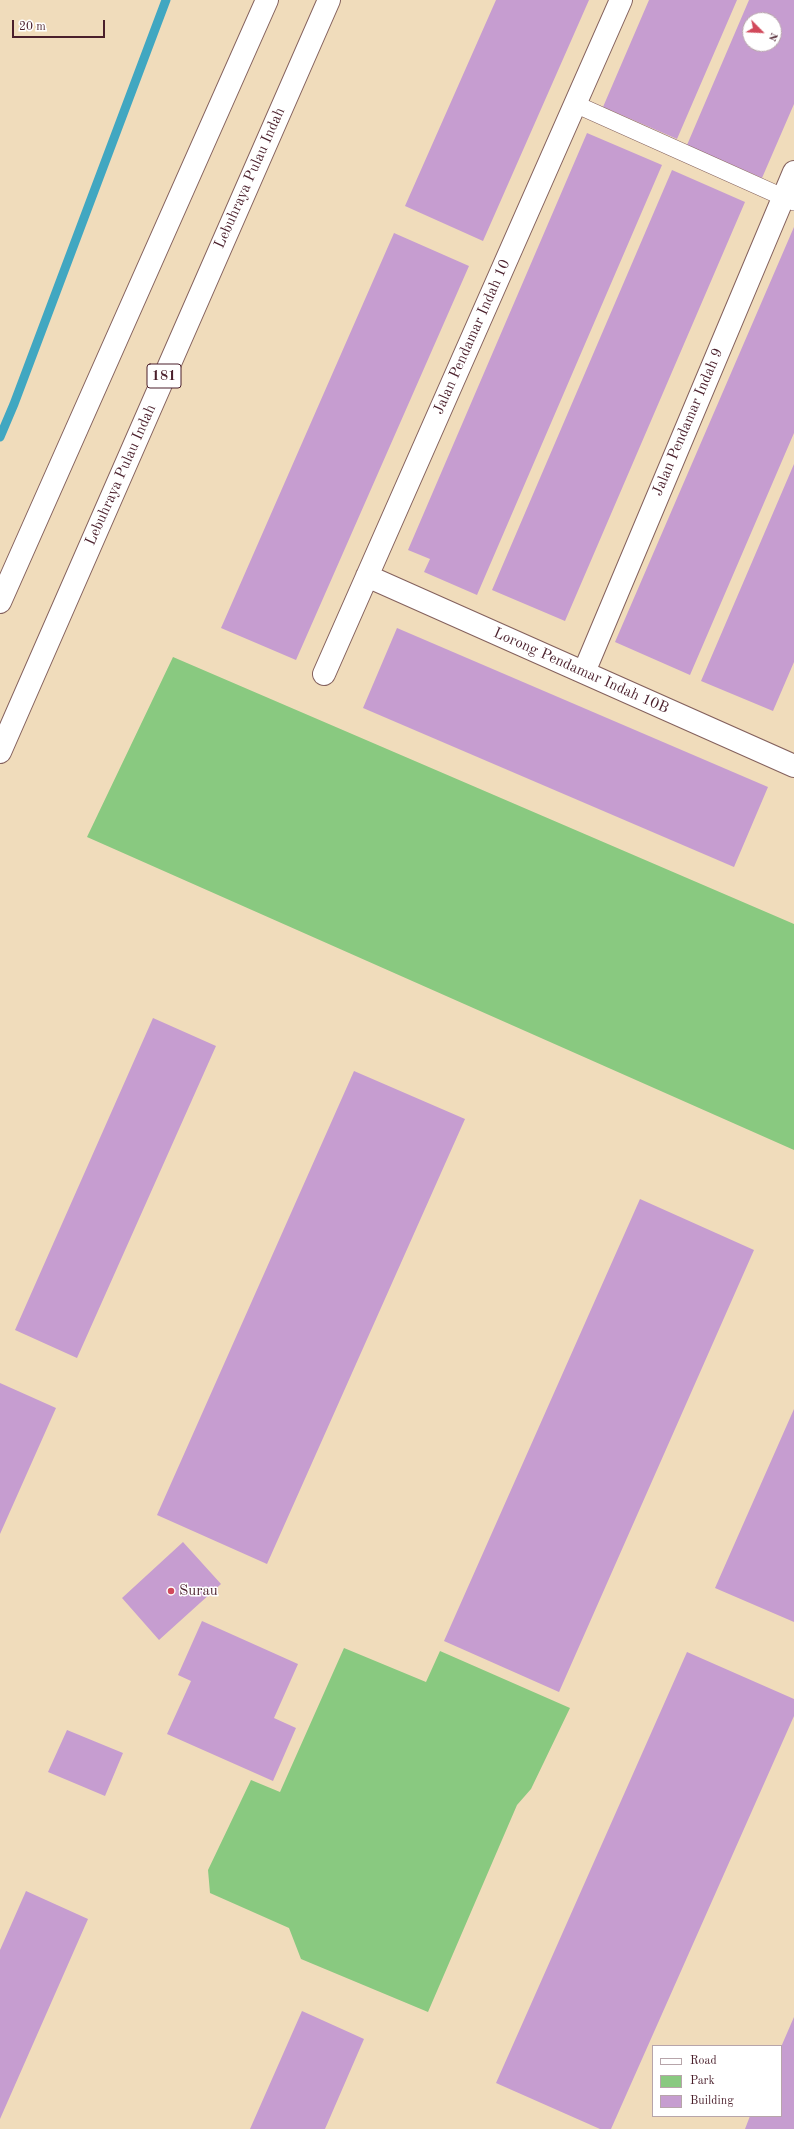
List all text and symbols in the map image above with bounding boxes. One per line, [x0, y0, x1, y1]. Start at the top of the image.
scale bar [14, 12, 107, 38]
north arrow [742, 12, 782, 52]
text: 20 m [19, 21, 46, 33]
text: N [766, 31, 779, 43]
street label: Lebuhraya Pulau Indah [211, 105, 289, 251]
street label: Jalan Pendamar Indah 10 [430, 257, 514, 417]
street label: Jalan Pendamar Indah 9 [649, 345, 727, 499]
road number: 181 [147, 364, 181, 388]
street label: Lebuhraya Pulau Indah [82, 402, 160, 548]
street label: Lorong Pendamar Indah 10B [490, 624, 672, 718]
place label: Surau [179, 1582, 218, 1600]
marker: Surau [166, 1586, 176, 1596]
legend [652, 2045, 782, 2117]
text: Road [690, 2055, 717, 2067]
text: Park [690, 2075, 715, 2087]
text: Building [690, 2095, 734, 2107]

